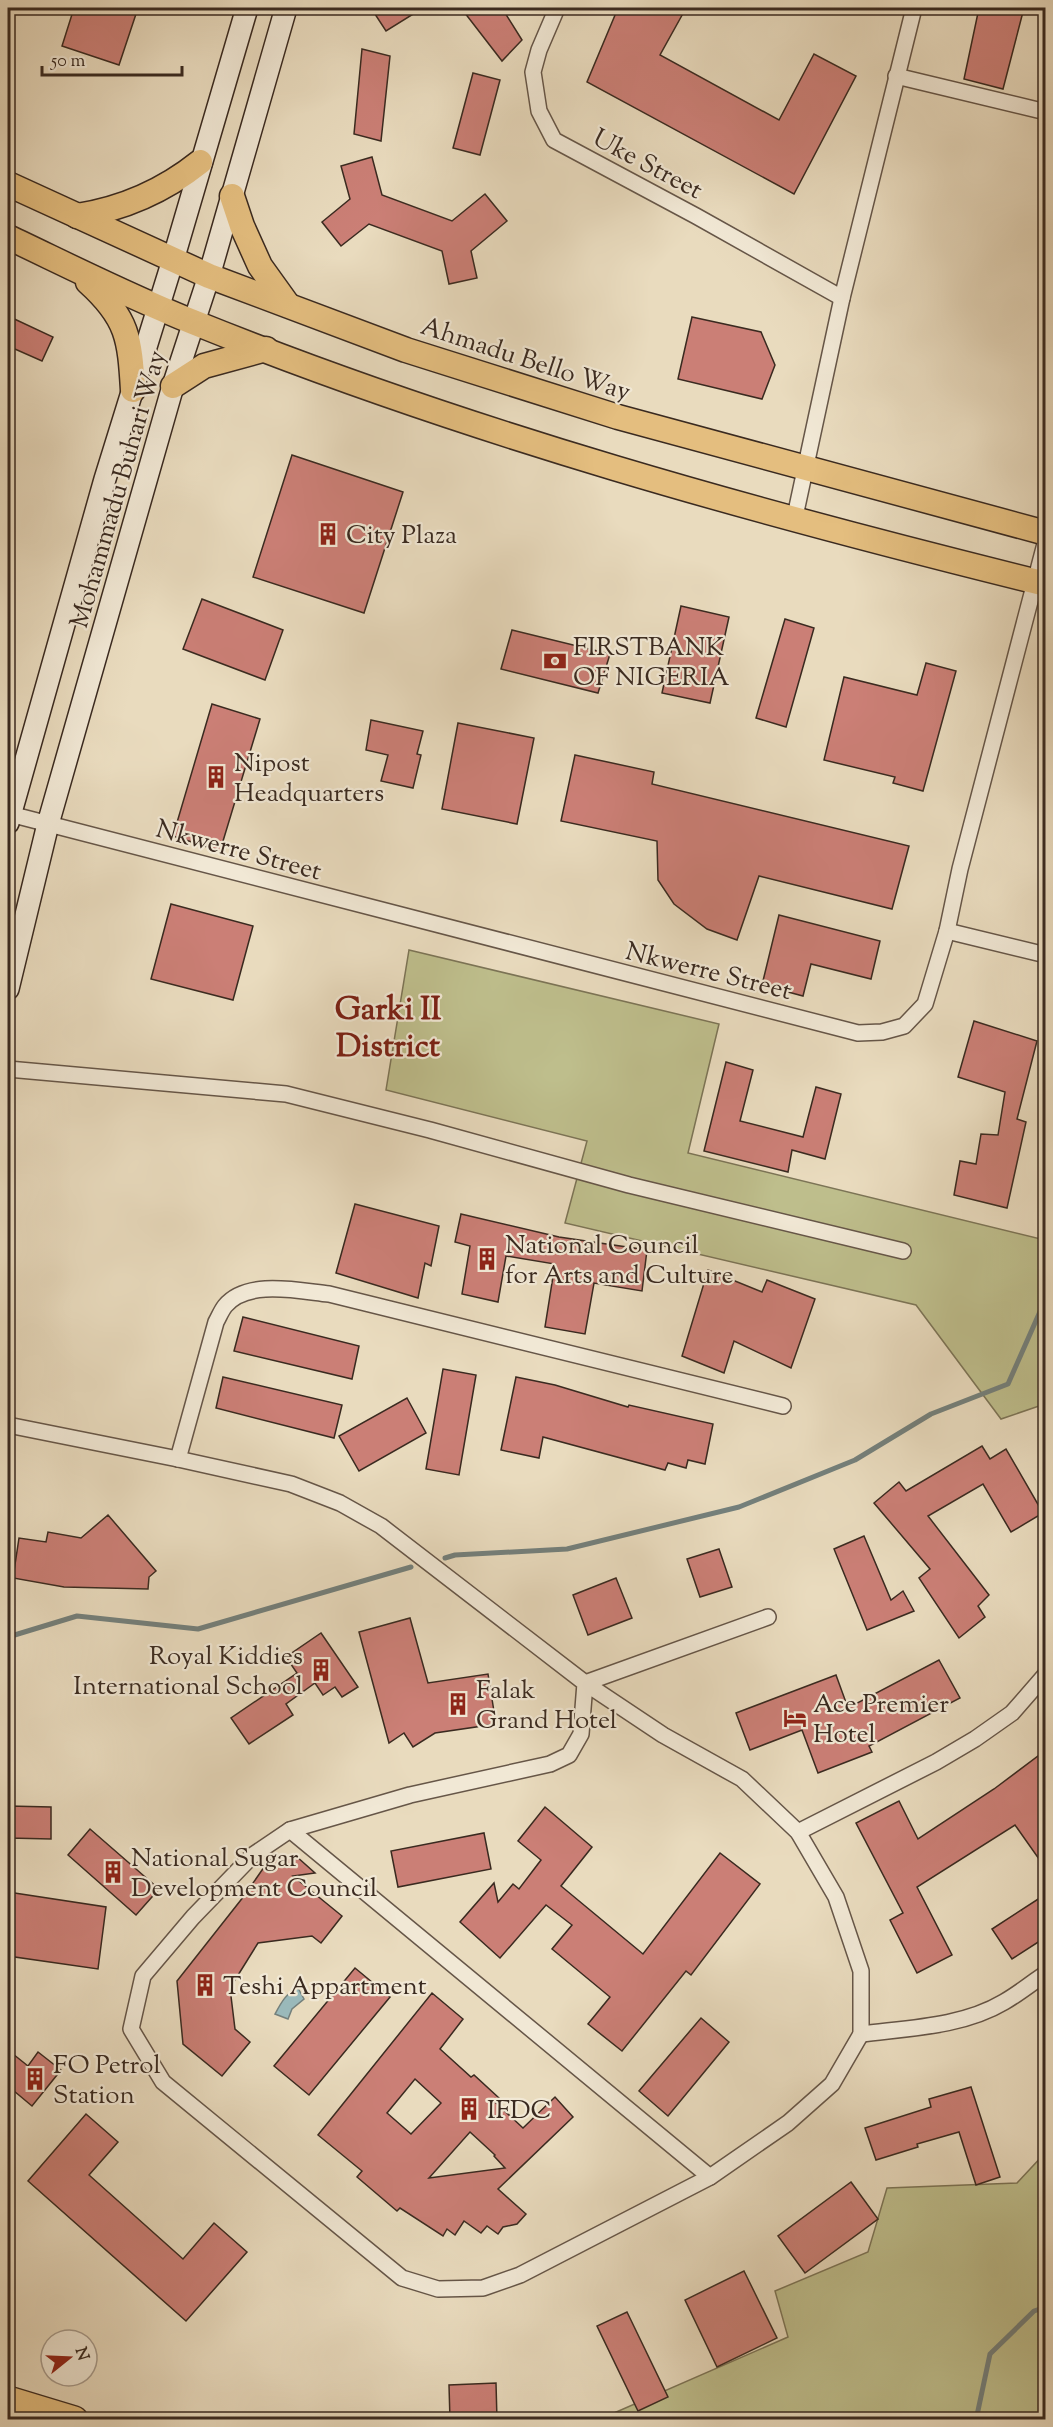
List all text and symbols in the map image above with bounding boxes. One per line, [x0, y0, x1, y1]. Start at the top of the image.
scale bar [42, 39, 182, 77]
text: 50 m [50, 49, 86, 75]
street label: Uke Street [585, 121, 709, 210]
street label: Ahmadu Bello Way [415, 309, 635, 412]
street label: Mohammadu Buhari Way [62, 346, 177, 633]
place label: City Plaza [346, 518, 457, 555]
building icon: City Plaza [315, 521, 341, 547]
place label: FIRSTBANK OF NIGERIA [573, 630, 730, 697]
bank icon: FIRSTBANK OF NIGERIA [542, 648, 568, 674]
place label: Nipost Headquarters [234, 746, 384, 813]
building icon: Nipost Headquarters [203, 764, 229, 790]
street label: Nkwerre Street [151, 812, 325, 891]
street label: Nkwerre Street [621, 934, 795, 1011]
district label: Garki II District [335, 988, 442, 1071]
place label: National Council for Arts and Culture [505, 1228, 734, 1295]
building icon: National Council for Arts and Culture [474, 1246, 500, 1272]
place label: Royal Kiddies International School [73, 1639, 303, 1706]
building icon: Royal Kiddies International School [308, 1657, 334, 1683]
place label: Falak Grand Hotel [476, 1673, 617, 1740]
place label: Ace Premier Hotel [813, 1687, 949, 1754]
building icon: Falak Grand Hotel [445, 1691, 471, 1717]
hotel icon: Ace Premier Hotel [782, 1705, 808, 1731]
place label: National Sugar Development Council [131, 1841, 377, 1908]
building icon: National Sugar Development Council [100, 1859, 126, 1885]
place label: Teshi Appartment [223, 1969, 427, 2006]
building icon: Teshi Appartment [192, 1972, 218, 1998]
place label: FO Petrol Station [53, 2048, 161, 2115]
building icon: FO Petrol Station [22, 2066, 48, 2092]
place label: IFDC [487, 2093, 552, 2130]
building icon: IFDC [456, 2096, 482, 2122]
north arrow [39, 2328, 99, 2388]
text: N [68, 2345, 94, 2364]

